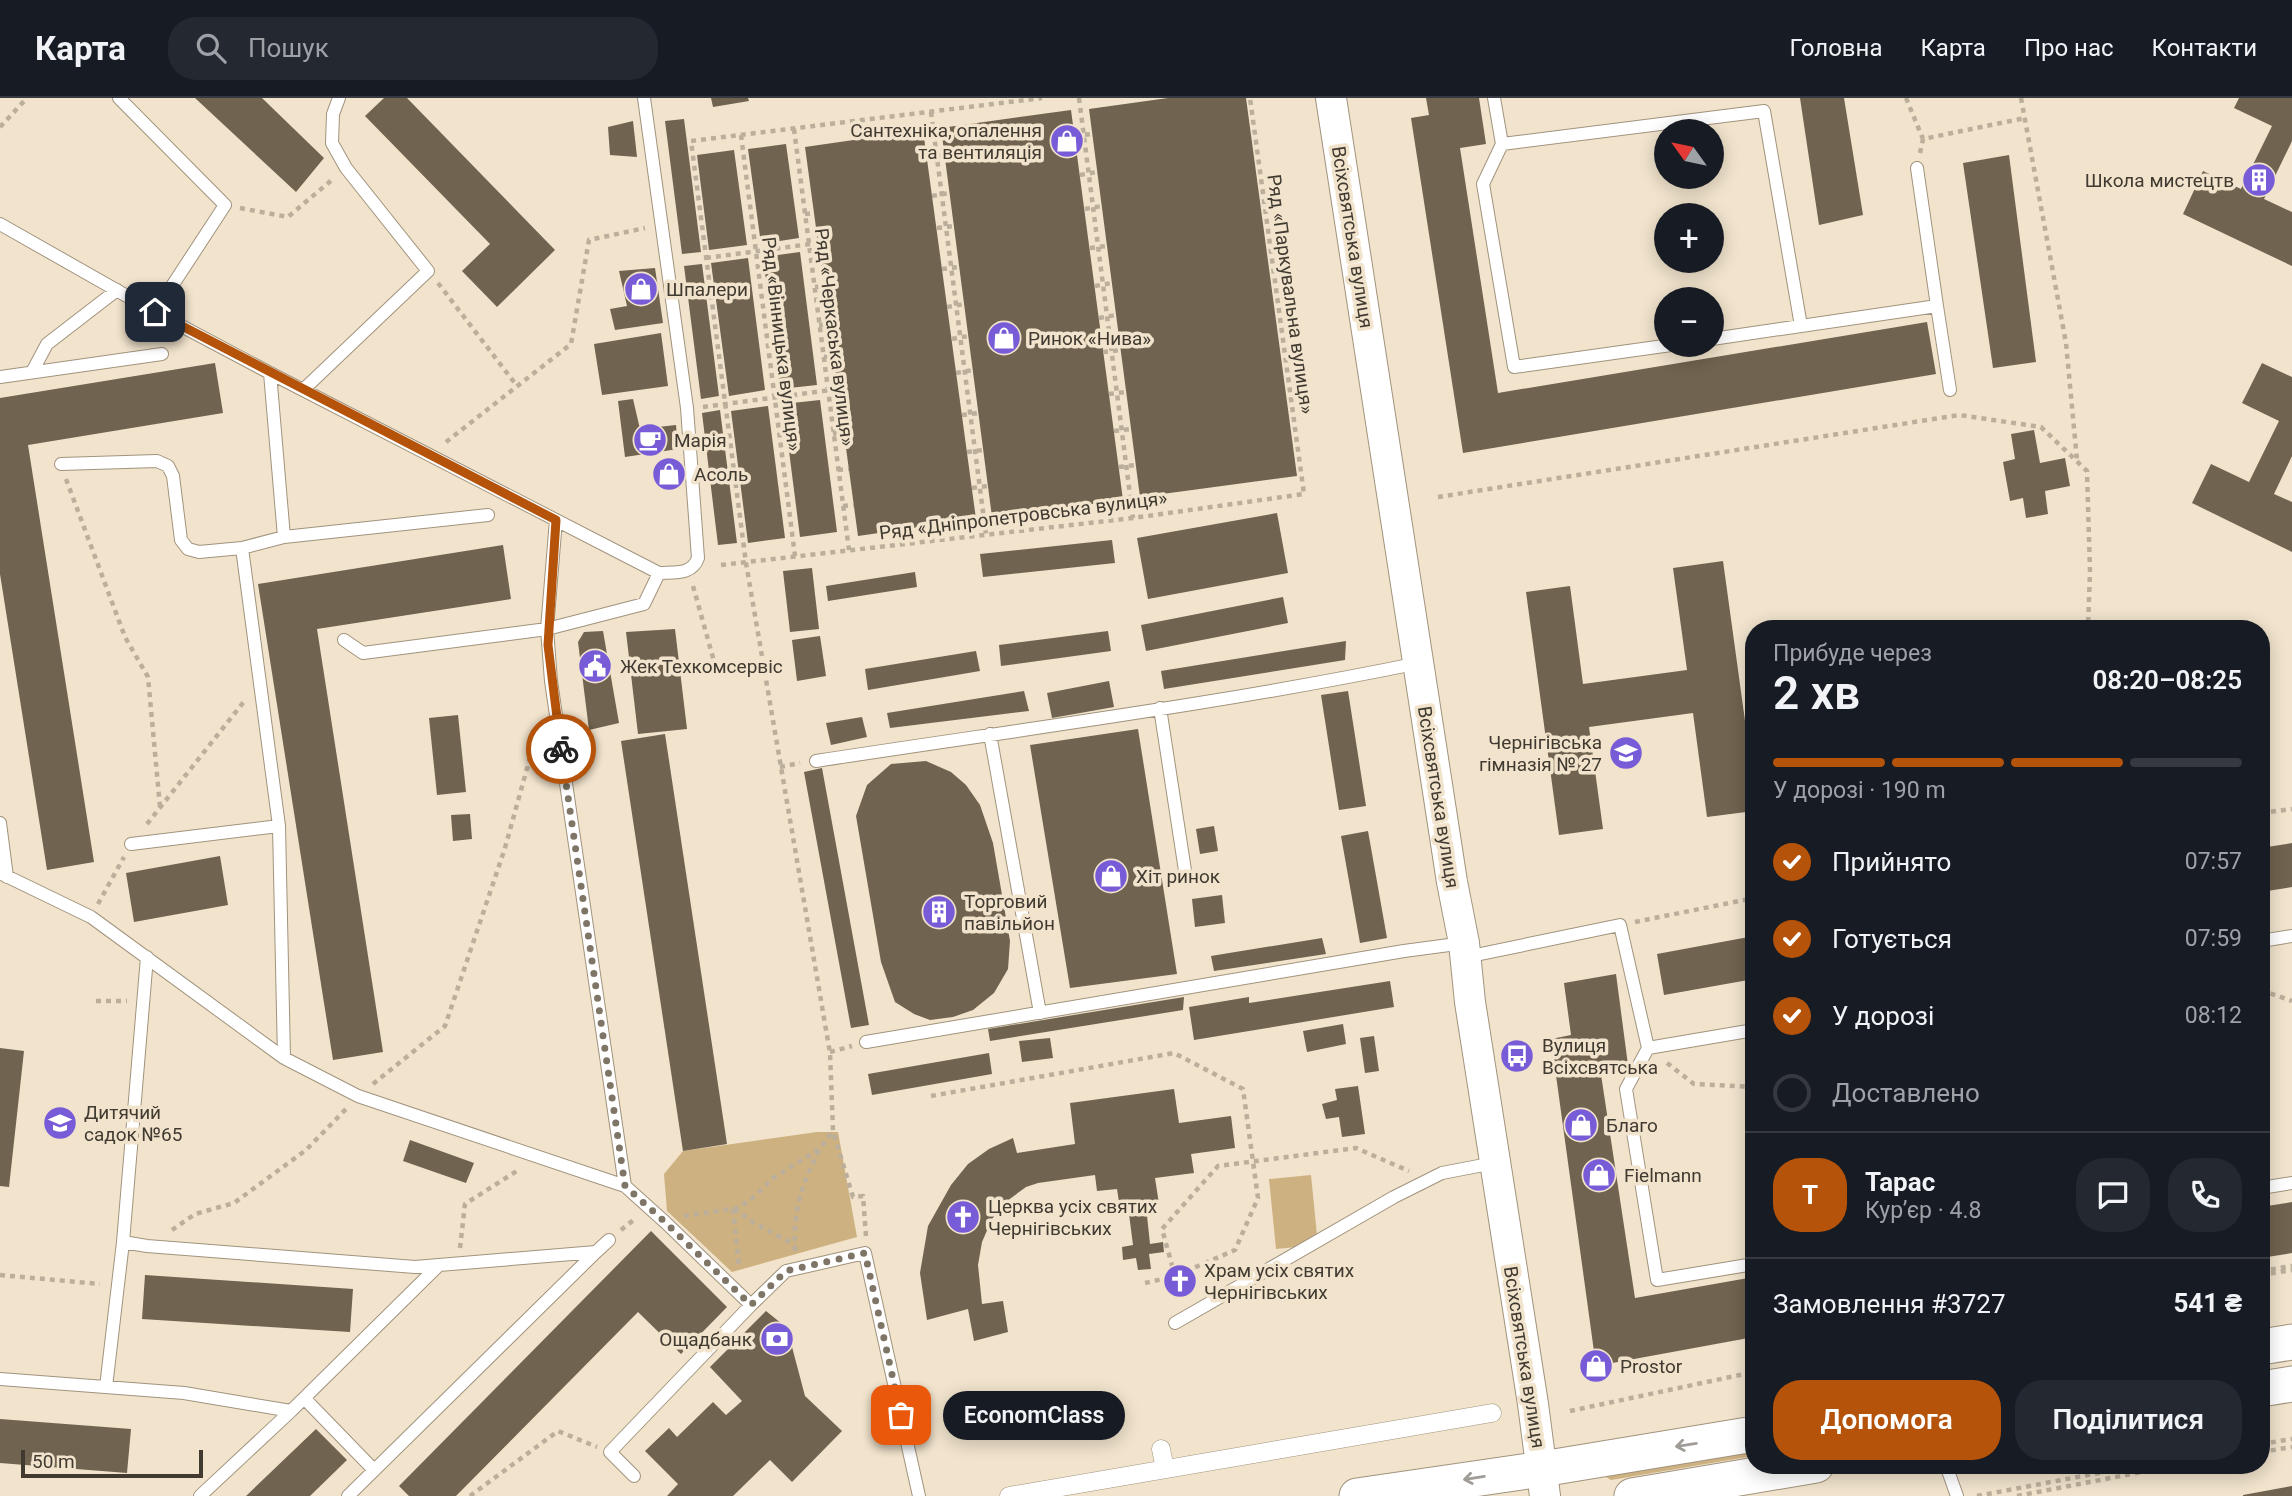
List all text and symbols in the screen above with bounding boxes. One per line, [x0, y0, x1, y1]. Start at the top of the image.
search box [168, 17, 658, 80]
text: Карта [35, 29, 126, 68]
icon: search [192, 29, 230, 67]
text: Пошук [248, 33, 329, 63]
text: Головна [1790, 34, 1882, 62]
text: Карта [1920, 34, 1986, 62]
text: Про нас [2024, 34, 2114, 62]
text: Контакти [2152, 34, 2257, 62]
place label: Сантехніка, опалення та вентиляція [850, 119, 1042, 164]
north arrow [1654, 119, 1724, 189]
map controls [1654, 119, 1724, 357]
shop icon: Сантехніка, опалення та вентиляція [1048, 122, 1086, 160]
street label: Всіхсвятська вулиця [1327, 144, 1378, 330]
building icon: Школа мистецтв [2240, 161, 2278, 199]
place label: Школа мистецтв [2085, 169, 2234, 192]
street label: Ряд «Паркувальна вулиця» [1262, 173, 1319, 416]
button: + [1654, 203, 1724, 273]
street label: Ряд «Черкаська вулиця» [810, 227, 859, 447]
street label: Ряд «Вінницька вулиця» [757, 236, 806, 453]
shop icon: Шпалери [622, 270, 660, 308]
place label: Шпалери [666, 278, 748, 301]
pin [125, 282, 185, 342]
button: − [1654, 287, 1724, 357]
icon: home [136, 293, 174, 331]
shop icon: Ринок «Нива» [985, 319, 1023, 357]
place label: Ринок «Нива» [1028, 327, 1151, 350]
cafe icon: Марія [631, 421, 669, 459]
place label: Марія [674, 429, 727, 452]
shop icon: Асоль [650, 455, 688, 493]
place label: Асоль [694, 463, 748, 486]
street label: Ряд «Дніпропетровська вулиця» [878, 486, 1168, 545]
text: Прибуде через [1773, 640, 1932, 667]
public building icon: Жек Техкомсервіс [576, 647, 614, 685]
place label: Жек Техкомсервіс [620, 655, 783, 678]
text: 08:20–08:25 [2092, 665, 2242, 695]
text: 2 хв [1773, 666, 1860, 720]
street label: Всіхсвятська вулиця [1413, 704, 1464, 890]
courier [526, 714, 596, 784]
icon: bike [542, 730, 580, 768]
place label: Чернігівська гімназія № 27 [1479, 731, 1602, 776]
school or university icon: Чернігівська гімназія № 27 [1607, 734, 1645, 772]
text: У дорозі · 190 m [1773, 777, 1946, 804]
icon: check [1773, 843, 1811, 881]
text: Прийнято [1832, 847, 1951, 877]
text: 07:57 [2185, 848, 2242, 875]
shop icon: Хіт ринок [1092, 857, 1130, 895]
place label: Хіт ринок [1136, 865, 1221, 888]
place label: Торговий павільйон [964, 890, 1055, 935]
building icon: Торговий павільйон [920, 893, 958, 931]
icon: check [1773, 920, 1811, 958]
text: Готується [1832, 924, 1952, 954]
text: 07:59 [2185, 925, 2242, 952]
icon: check [1773, 997, 1811, 1035]
text: У дорозі [1832, 1001, 1934, 1031]
text: 08:12 [2185, 1002, 2242, 1029]
place label: Вулиця Всіхсвятська [1542, 1034, 1658, 1079]
bus stop icon: Вулиця Всіхсвятська [1498, 1037, 1536, 1075]
text: Доставлено [1832, 1078, 1980, 1108]
place label: Дитячий садок №65 [84, 1101, 182, 1146]
school or university icon: Дитячий садок №65 [41, 1104, 79, 1142]
shop icon: Благо [1562, 1106, 1600, 1144]
place label: Благо [1606, 1114, 1658, 1137]
shop icon: Fielmann [1580, 1156, 1618, 1194]
button: chat [2076, 1158, 2150, 1232]
button: phone [2168, 1158, 2242, 1232]
place label: Fielmann [1624, 1164, 1702, 1187]
text: Тарас [1865, 1167, 1935, 1197]
text: Т [1802, 1180, 1818, 1210]
place label: Церква усіх святих Чернігівських [988, 1195, 1158, 1240]
text: Кур’єр · 4.8 [1865, 1197, 1981, 1224]
church icon: Церква усіх святих Чернігівських [944, 1198, 982, 1236]
place label: Храм усіх святих Чернігівських [1204, 1259, 1355, 1304]
church icon: Храм усіх святих Чернігівських [1161, 1262, 1199, 1300]
street label: Всіхсвятська вулиця [1499, 1264, 1550, 1450]
text: 541 ₴ [2173, 1288, 2242, 1318]
text: Замовлення #3727 [1773, 1289, 2006, 1319]
bank icon: Ощадбанк [758, 1320, 796, 1358]
place label: Ощадбанк [659, 1328, 753, 1351]
shop icon: Prostor [1577, 1347, 1615, 1385]
place label: Prostor [1620, 1355, 1683, 1378]
button: Допомога [1773, 1380, 2001, 1460]
button: Поділитися [2015, 1380, 2242, 1460]
pin [871, 1385, 931, 1445]
callout: EconomClass [943, 1390, 1125, 1440]
icon: bag [882, 1396, 920, 1434]
text: EconomClass [964, 1402, 1104, 1429]
one-way arrow [1675, 1438, 1698, 1451]
scale bar [21, 1447, 203, 1479]
text: 50 m [32, 1450, 75, 1473]
one-way arrow [1463, 1472, 1486, 1485]

